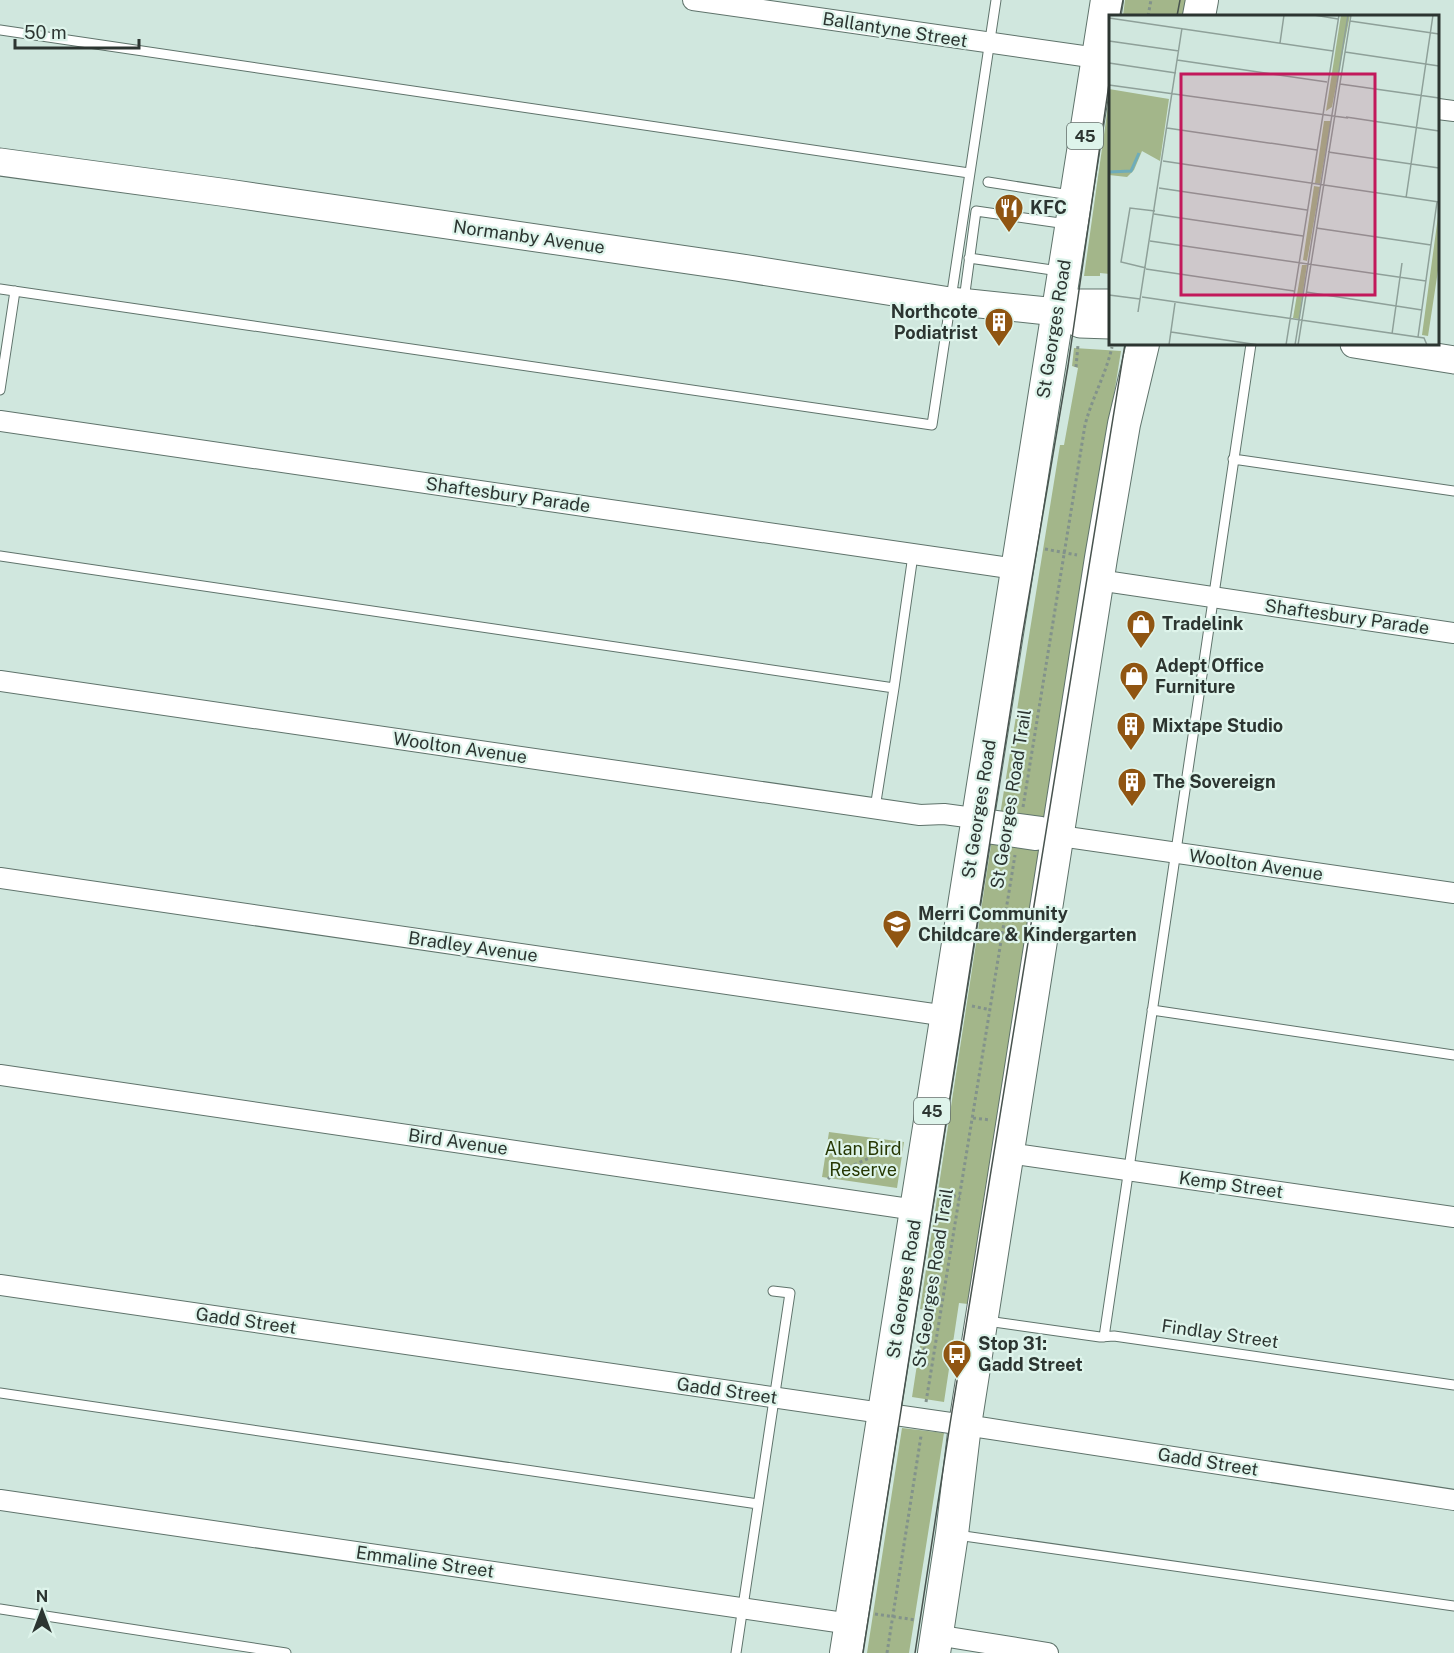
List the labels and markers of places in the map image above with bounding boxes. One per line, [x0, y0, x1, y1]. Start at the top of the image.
restaurant icon: KFC [993, 192, 1025, 234]
place label: KFC [1030, 197, 1067, 218]
place label: Northcote Podiatrist [891, 301, 978, 343]
building icon: Northcote Podiatrist [983, 306, 1015, 348]
shop icon: Tradelink [1125, 608, 1157, 650]
place label: Tradelink [1162, 613, 1244, 634]
place label: Adept Office Furniture [1155, 655, 1264, 697]
shop icon: Adept Office Furniture [1118, 660, 1150, 702]
building icon: Mixtape Studio [1115, 710, 1147, 752]
place label: Mixtape Studio [1152, 715, 1283, 736]
building icon: The Sovereign [1116, 766, 1148, 808]
place label: The Sovereign [1153, 771, 1276, 792]
place label: Merri Community Childcare & Kindergarten [918, 903, 1137, 945]
school or university icon: Merri Community Childcare & Kindergarten [881, 908, 913, 950]
place label: Stop 31: Gadd Street [978, 1333, 1083, 1375]
bus stop icon: Stop 31: Gadd Street [941, 1338, 973, 1380]

